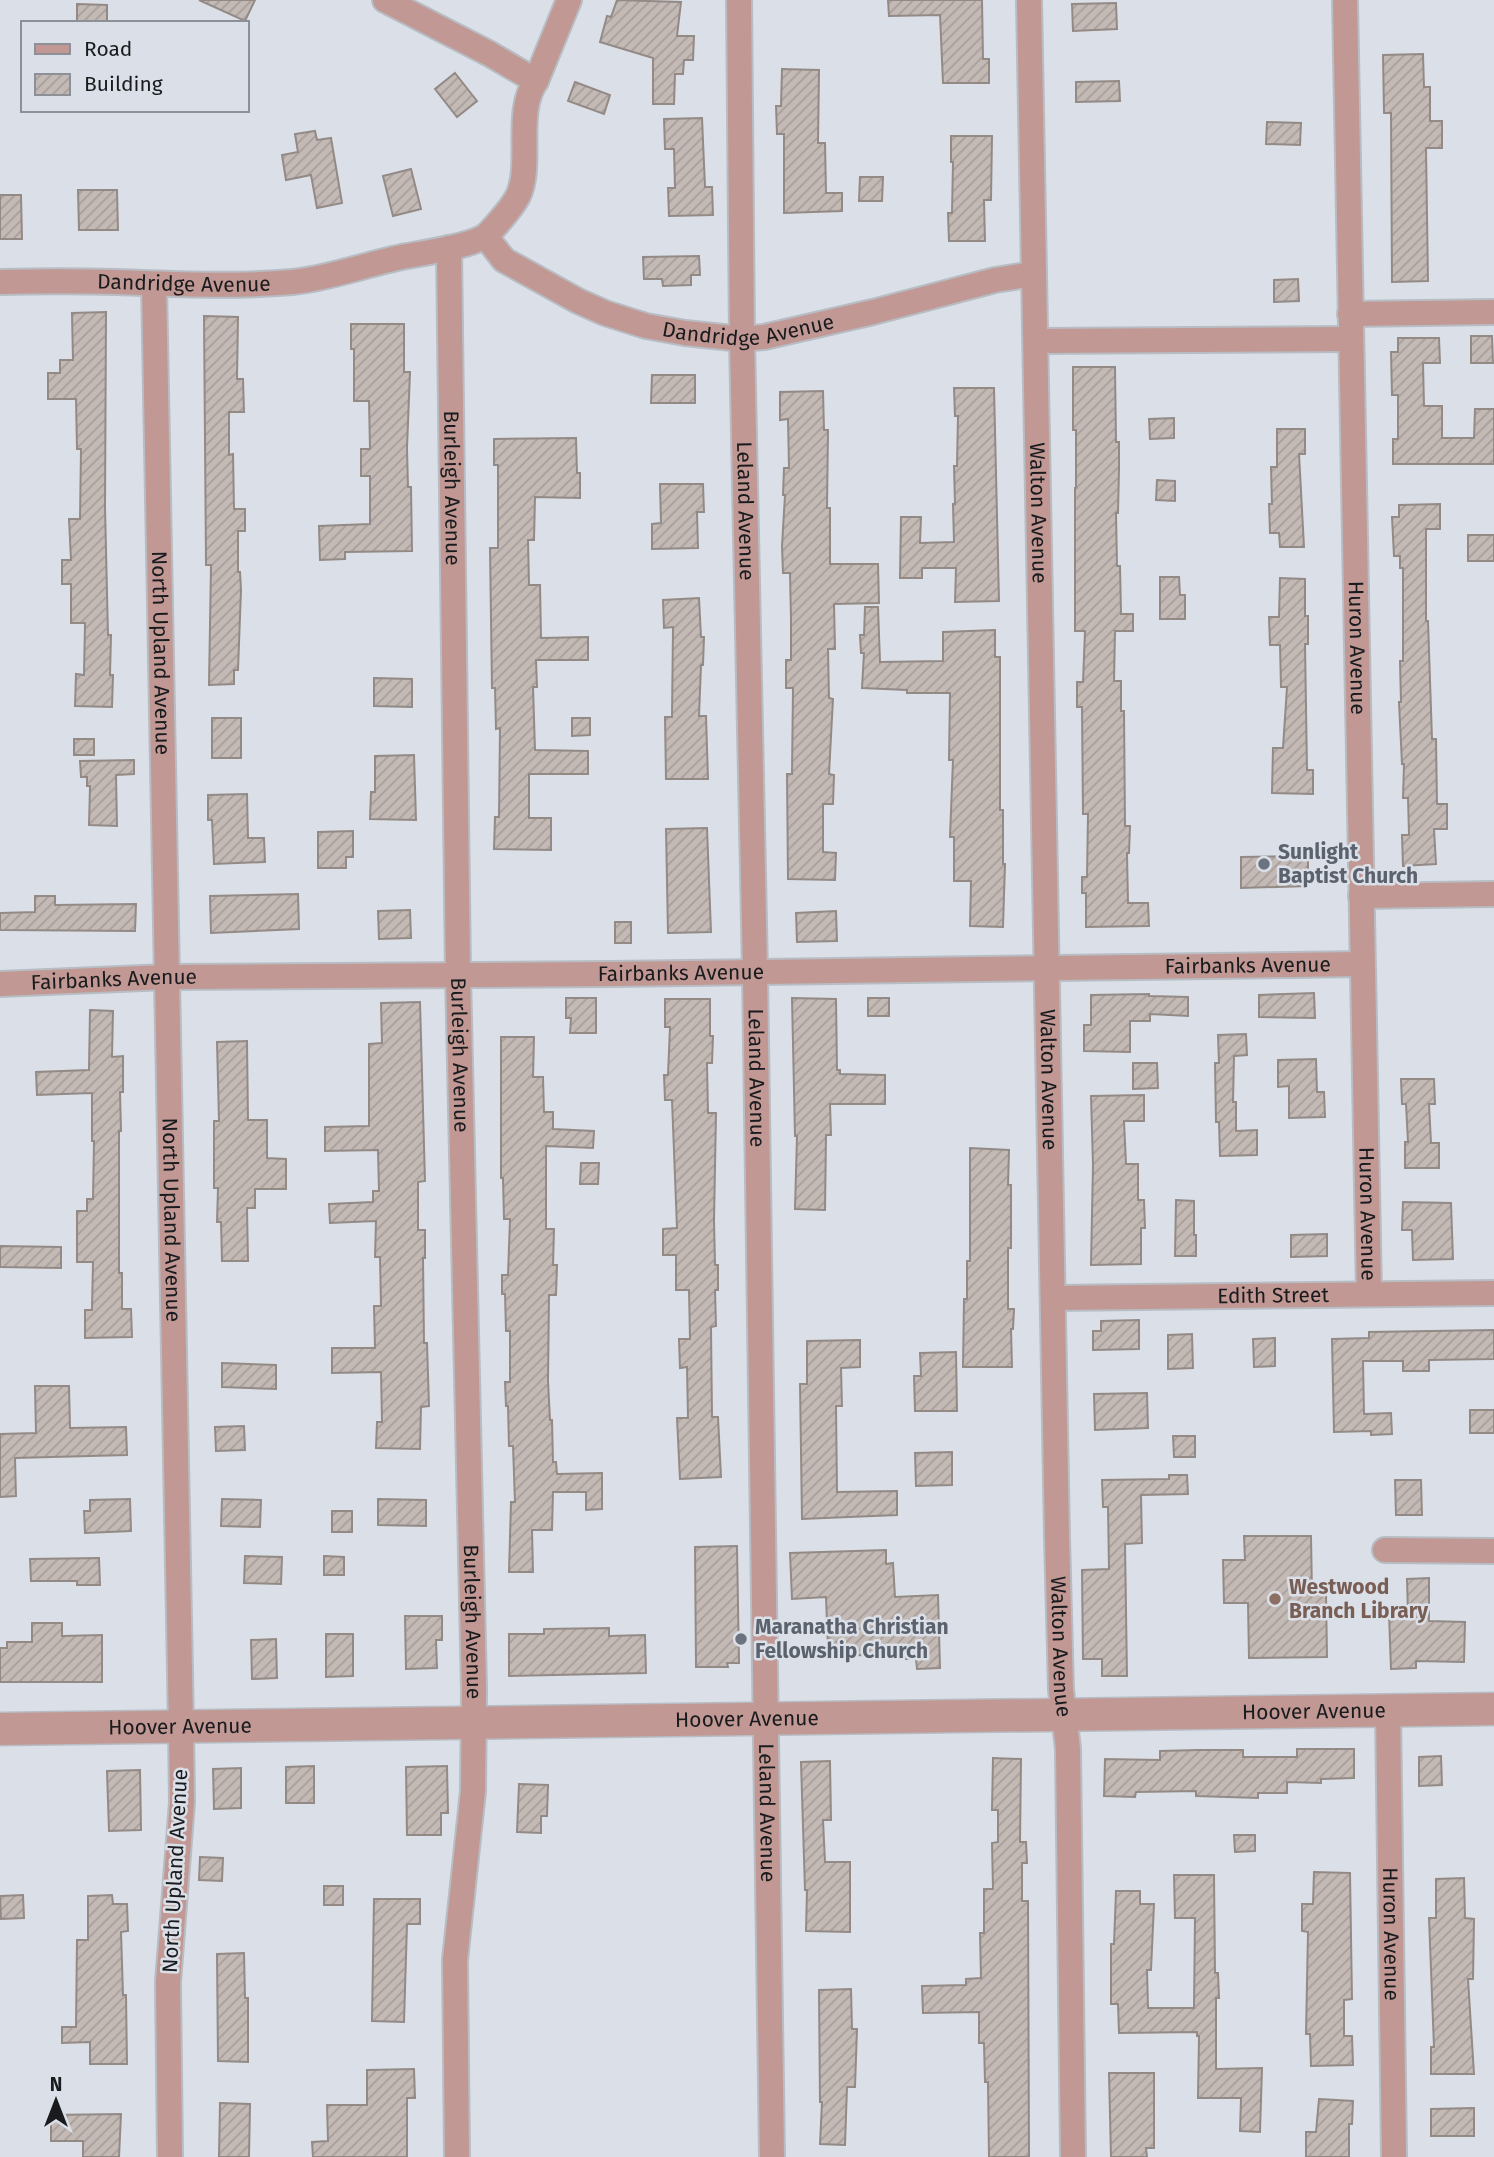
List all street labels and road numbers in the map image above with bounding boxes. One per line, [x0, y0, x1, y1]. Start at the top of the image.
street label: Dandridge Avenue [97, 269, 271, 298]
street label: Dandridge Avenue [660, 308, 837, 352]
street label: Burleigh Avenue [438, 410, 466, 566]
street label: Leland Avenue [731, 441, 760, 581]
street label: Walton Avenue [1024, 442, 1053, 584]
street label: North Upland Avenue [146, 551, 176, 755]
street label: Huron Avenue [1343, 581, 1371, 715]
street label: Fairbanks Avenue [1164, 951, 1331, 980]
street label: Fairbanks Avenue [598, 959, 764, 987]
street label: Fairbanks Avenue [30, 964, 197, 996]
street label: Burleigh Avenue [445, 977, 475, 1133]
street label: Leland Avenue [743, 1008, 771, 1148]
street label: Walton Avenue [1034, 1009, 1063, 1151]
street label: North Upland Avenue [157, 1117, 186, 1322]
street label: Huron Avenue [1353, 1147, 1382, 1281]
street label: Edith Street [1217, 1282, 1329, 1309]
street label: Burleigh Avenue [458, 1544, 487, 1699]
street label: Walton Avenue [1045, 1576, 1077, 1719]
street label: Hoover Avenue [1242, 1697, 1386, 1725]
street label: Hoover Avenue [675, 1705, 819, 1733]
street label: Hoover Avenue [108, 1713, 252, 1741]
street label: Leland Avenue [753, 1743, 781, 1882]
street label: North Upland Avenue [157, 1768, 193, 1974]
street label: Huron Avenue [1377, 1867, 1405, 2001]

